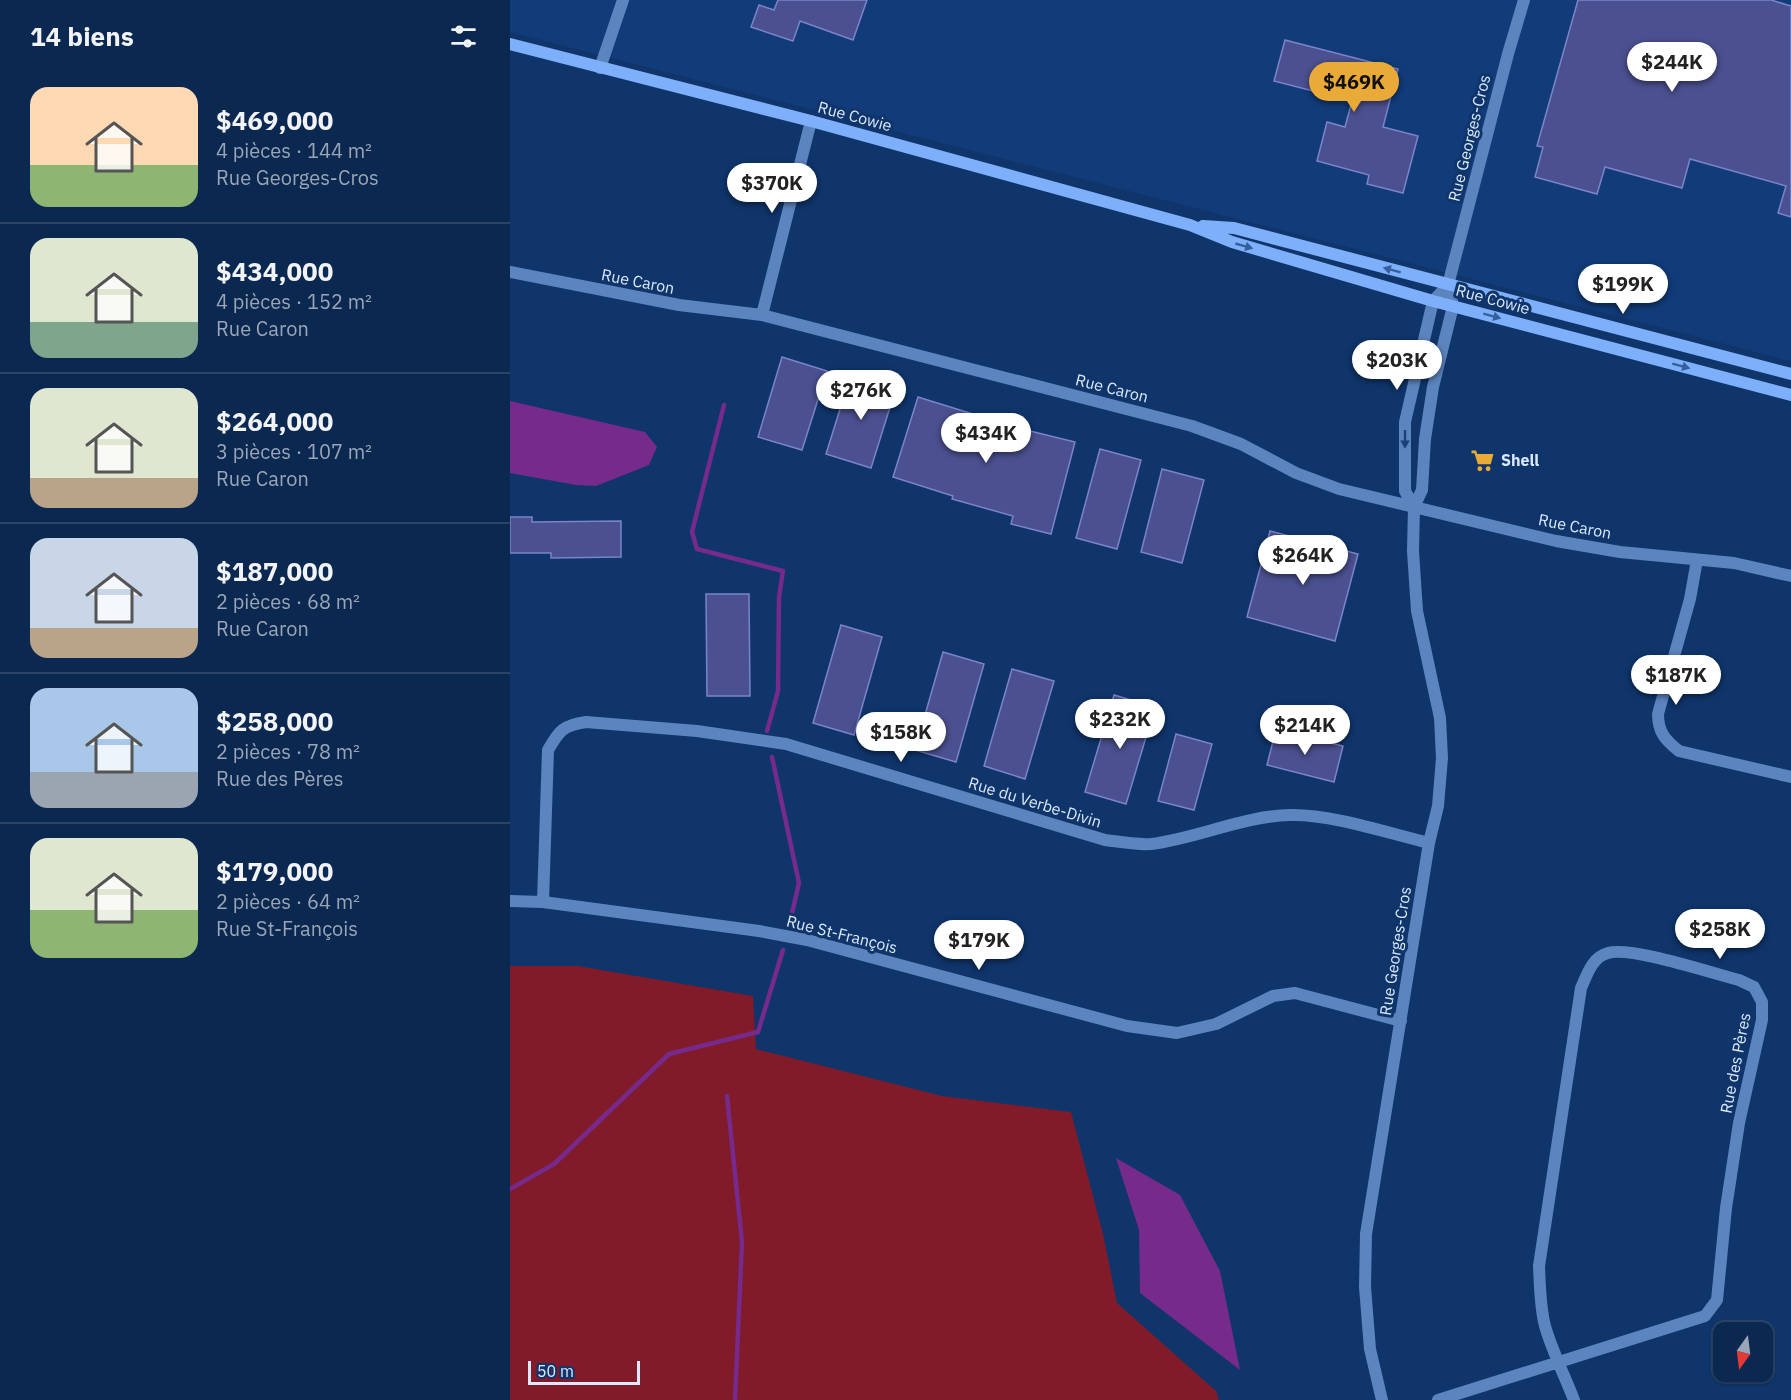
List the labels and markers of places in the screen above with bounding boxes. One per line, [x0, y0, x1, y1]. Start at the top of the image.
pin: $244K [1630, 42, 1714, 93]
pin: $469K [1312, 62, 1396, 113]
pin: $370K [730, 163, 814, 214]
pin: $199K [1581, 264, 1665, 315]
pin: $203K [1355, 340, 1439, 391]
pin: $276K [819, 370, 903, 421]
pin: $434K [944, 413, 1028, 464]
supermarket icon: Shell [1470, 447, 1496, 473]
place label: Shell [1501, 450, 1539, 470]
pin: $264K [1261, 535, 1345, 586]
pin: $187K [1634, 655, 1718, 706]
pin: $232K [1078, 699, 1162, 750]
pin: $214K [1263, 705, 1347, 756]
pin: $158K [859, 712, 943, 763]
pin: $258K [1678, 909, 1762, 960]
pin: $179K [937, 920, 1021, 971]

